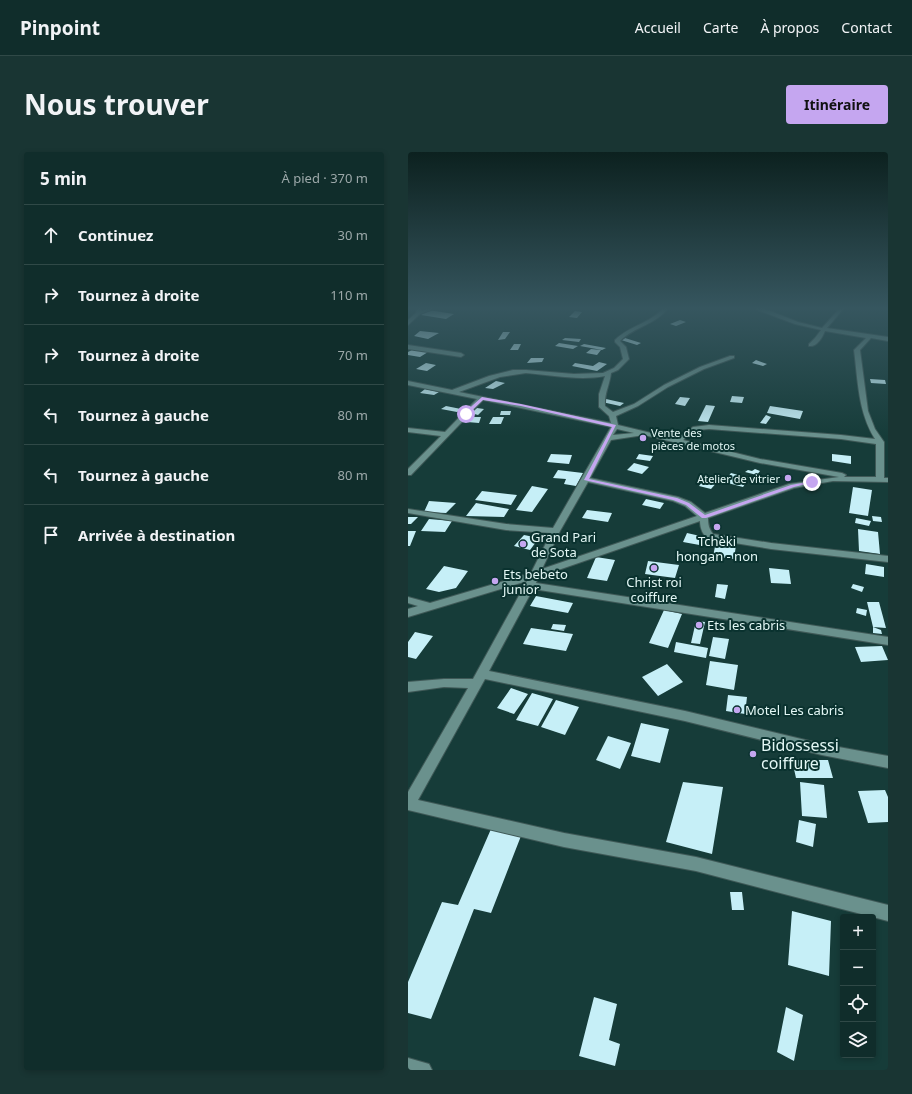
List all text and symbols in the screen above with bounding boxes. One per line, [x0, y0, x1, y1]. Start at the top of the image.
text: Pinpoint [20, 15, 100, 41]
text: Accueil [635, 18, 681, 37]
text: Carte [703, 18, 738, 37]
text: À propos [760, 18, 819, 37]
text: Contact [841, 18, 892, 37]
text: Nous trouver [24, 85, 209, 123]
button: Itinéraire [786, 85, 888, 124]
text: 5 min [40, 167, 87, 190]
text: À pied · 370 m [282, 169, 368, 187]
icon: ahead [40, 224, 62, 246]
text: Continuez [78, 225, 153, 245]
text: 30 m [338, 226, 368, 244]
icon: right [40, 284, 62, 306]
text: Tournez à droite [78, 285, 199, 305]
text: 110 m [330, 286, 368, 304]
icon: right [40, 344, 62, 366]
text: Tournez à droite [78, 345, 199, 365]
text: 70 m [338, 346, 368, 364]
icon: left [40, 404, 62, 426]
text: Tournez à gauche [78, 405, 209, 425]
route start [457, 405, 475, 423]
text: 80 m [338, 406, 368, 424]
place label: Vente des pièces de motos [651, 425, 735, 453]
marker: Vente des pièces de motos [638, 433, 648, 443]
icon: left [40, 464, 62, 486]
text: Tournez à gauche [78, 465, 209, 485]
text: 80 m [338, 466, 368, 484]
place label: Atelier de vitrier [697, 471, 780, 486]
marker: Atelier de vitrier [783, 473, 793, 483]
route end [803, 473, 821, 491]
marker: Tchèki hongan - non [712, 522, 722, 532]
icon: arrive [40, 524, 62, 546]
text: Arrivée à destination [78, 525, 235, 545]
place label: Grand Pari de Sota [531, 528, 596, 561]
place label: Tchèki hongan - non [676, 532, 758, 565]
marker: Grand Pari de Sota [518, 539, 528, 549]
marker: Christ roi coiffure [649, 563, 659, 573]
place label: Ets bebeto junior [502, 565, 568, 598]
place label: Christ roi coiffure [626, 573, 682, 606]
marker: Ets bebeto junior [490, 576, 500, 586]
place label: Ets les cabris [707, 616, 785, 634]
marker: Ets les cabris [694, 620, 704, 630]
place label: Motel Les cabris [745, 701, 844, 719]
marker: Motel Les cabris [732, 705, 742, 715]
place label: Bidossessi coiffure [761, 734, 839, 774]
marker: Bidossessi coiffure [748, 749, 758, 759]
map controls [840, 914, 876, 1058]
button: + [840, 914, 876, 950]
button: − [840, 950, 876, 986]
button: locate [840, 986, 876, 1022]
button: layers [840, 1022, 876, 1058]

